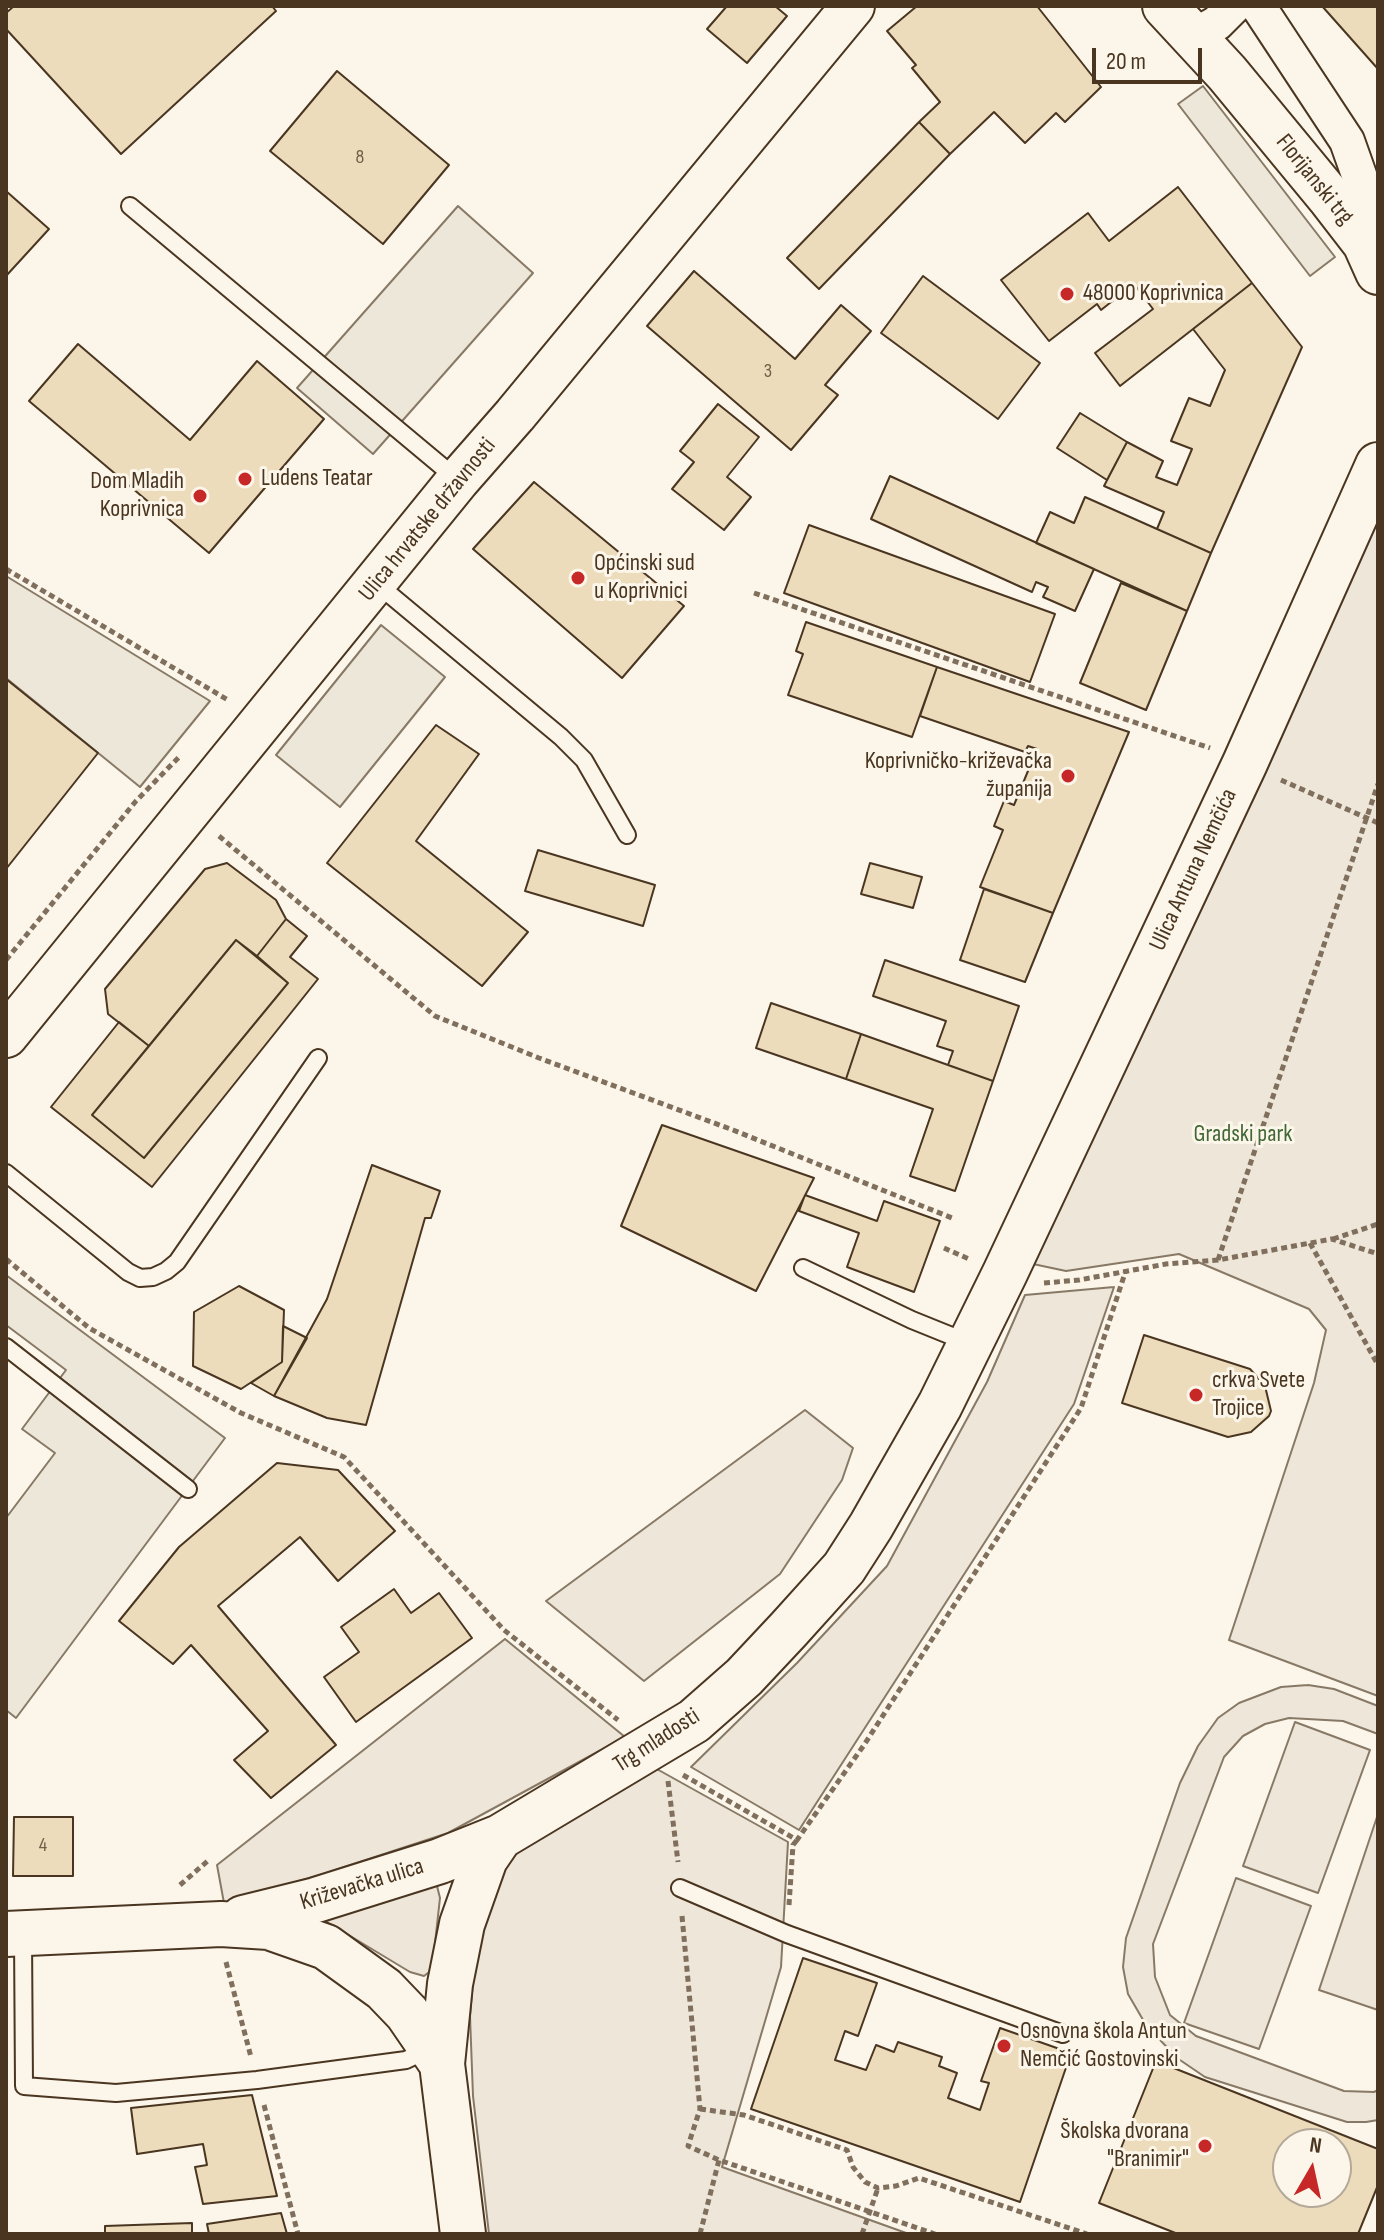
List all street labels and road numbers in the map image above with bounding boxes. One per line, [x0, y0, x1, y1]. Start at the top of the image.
street label: Florijanski trg [1269, 129, 1359, 231]
street label: Ulica hrvatske državnosti [353, 433, 503, 607]
street label: Ulica Antuna Nemčića [1144, 784, 1244, 956]
street label: Trg mladosti [608, 1702, 706, 1780]
street label: Križevačka ulica [297, 1853, 427, 1917]

